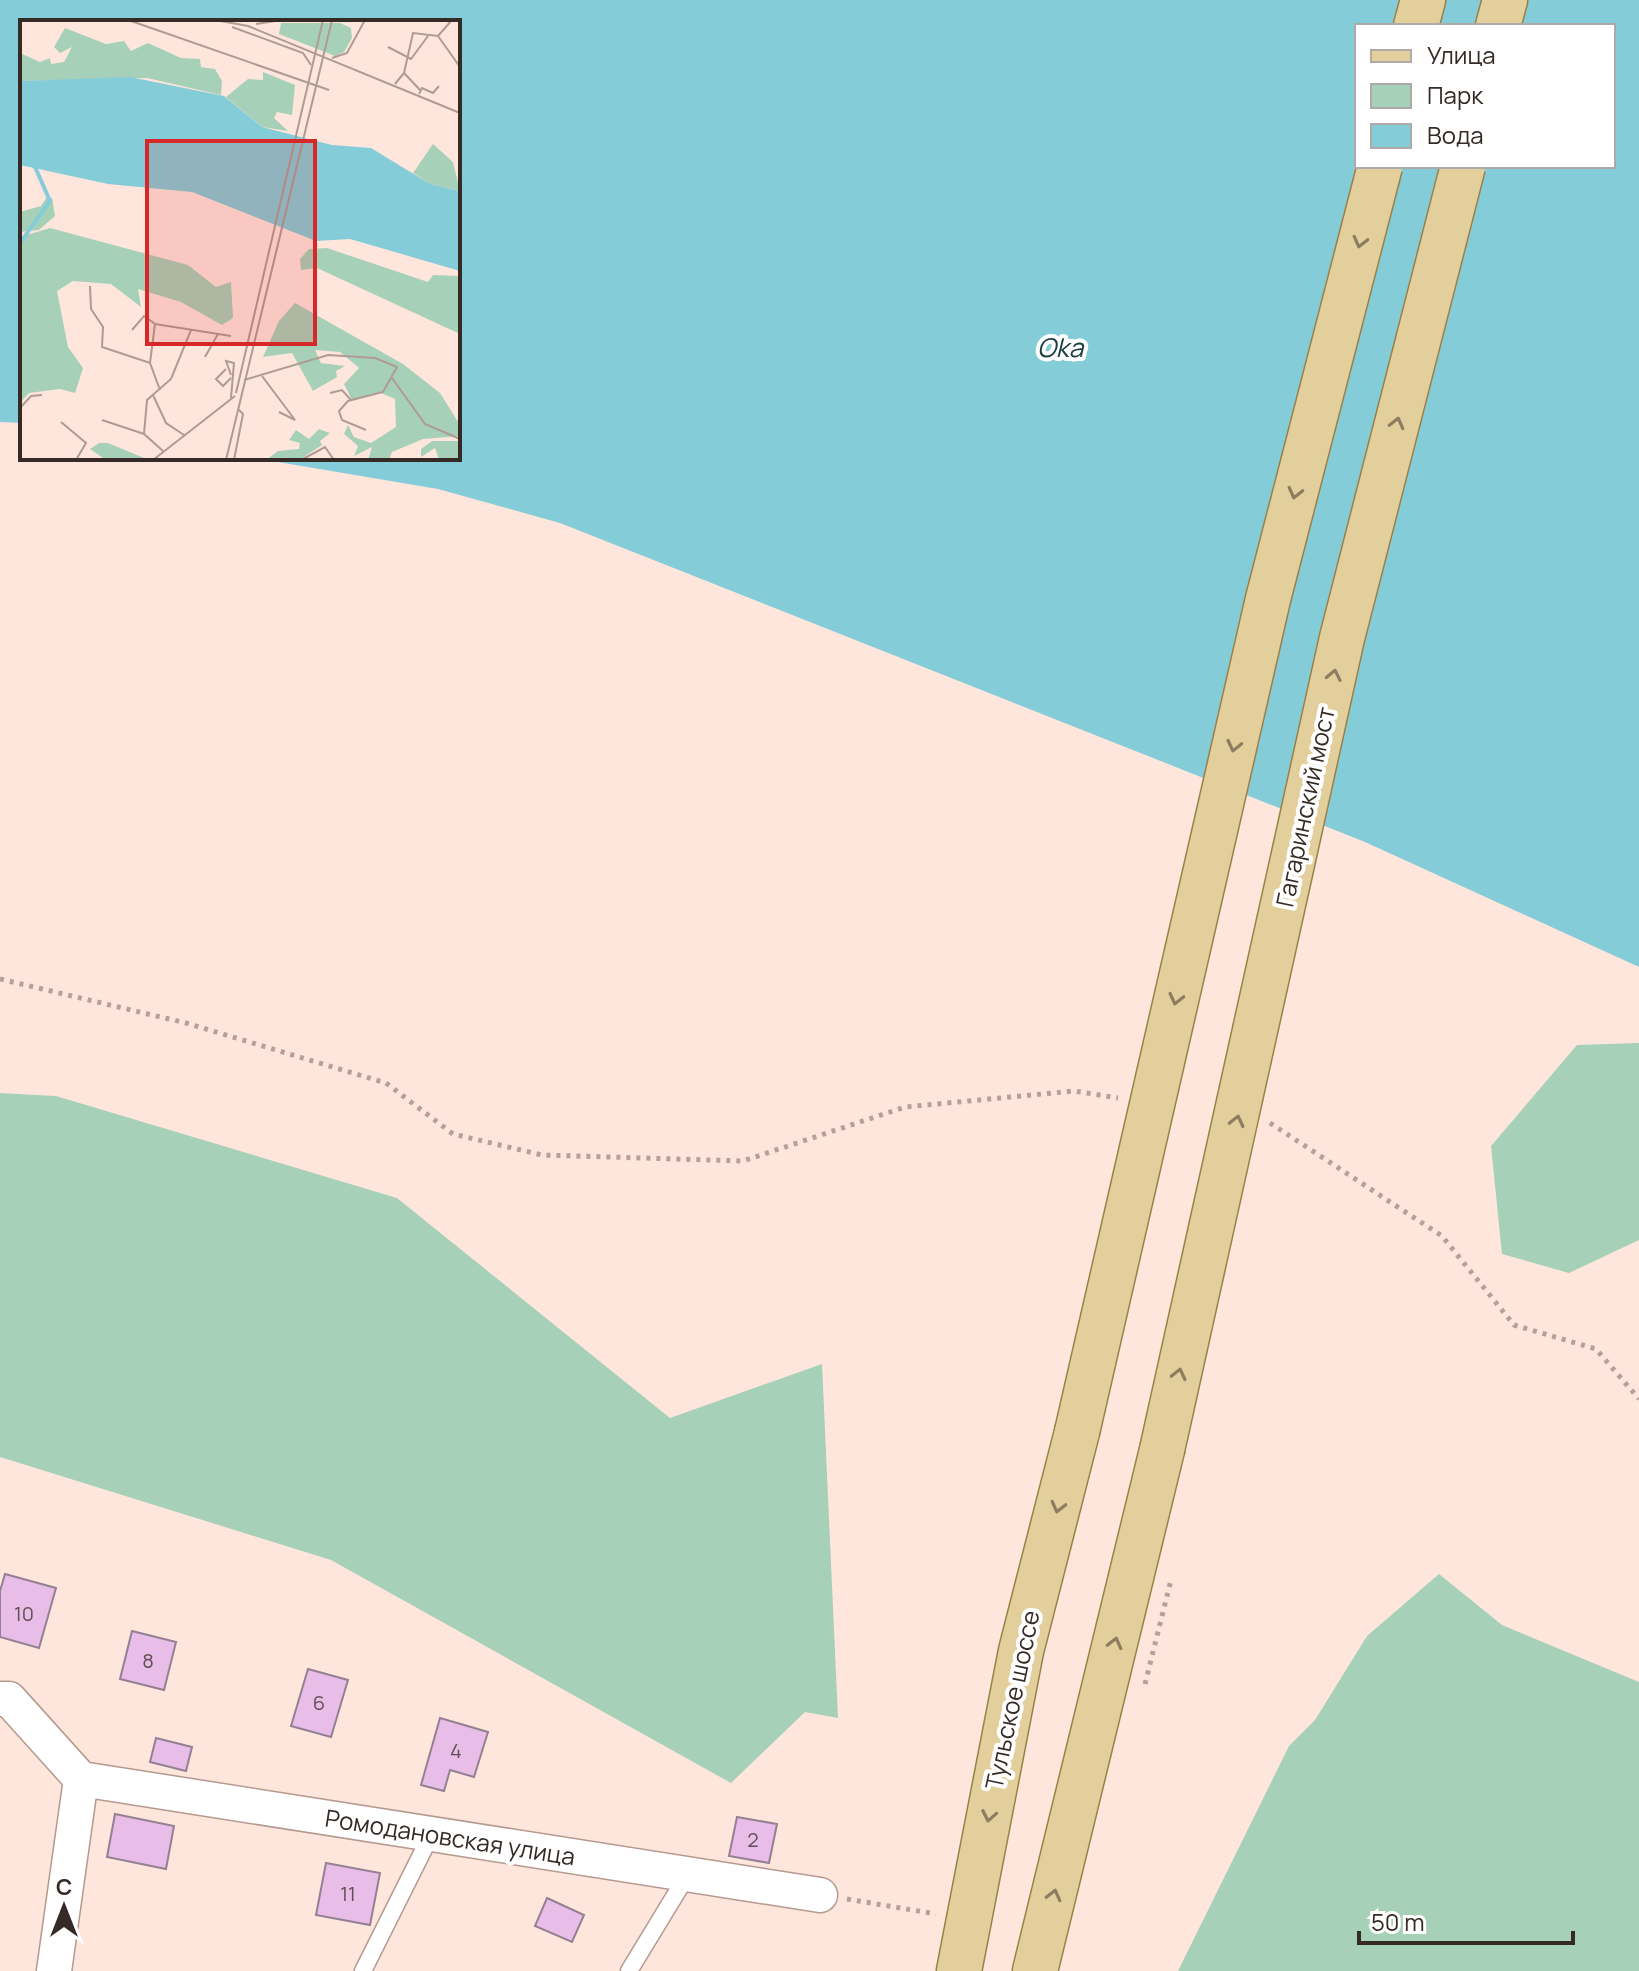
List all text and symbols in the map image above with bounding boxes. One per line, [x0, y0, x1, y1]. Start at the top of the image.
inset map [20, 20, 460, 460]
legend [1355, 24, 1615, 168]
text: Улица [1427, 38, 1496, 71]
text: Парк [1427, 78, 1484, 111]
text: Вода [1427, 118, 1484, 151]
one-way arrow [1353, 234, 1370, 248]
water label: Oka [1037, 329, 1085, 365]
one-way arrow [1388, 417, 1405, 430]
one-way arrow [1288, 486, 1305, 500]
one-way arrow [1325, 669, 1342, 683]
street label: Гагаринский мост [1267, 704, 1342, 910]
one-way arrow [1227, 739, 1244, 752]
one-way arrow [1168, 992, 1185, 1006]
one-way arrow [1228, 1114, 1245, 1128]
one-way arrow [1170, 1368, 1187, 1382]
one-way arrow [1050, 1500, 1067, 1514]
house number: 10 [14, 1600, 34, 1627]
street label: Тульское шоссе [976, 1607, 1047, 1792]
one-way arrow [1106, 1636, 1123, 1650]
house number: 8 [142, 1647, 154, 1674]
house number: 6 [313, 1689, 325, 1716]
house number: 4 [450, 1737, 462, 1764]
street label: Ромодановская улица [323, 1800, 578, 1873]
one-way arrow [982, 1809, 999, 1822]
house number: 2 [747, 1826, 759, 1853]
north arrow [24, 1867, 104, 1947]
text: С [56, 1872, 72, 1902]
house number: 11 [340, 1880, 356, 1907]
one-way arrow [1045, 1889, 1062, 1903]
scale bar [1359, 1895, 1573, 1945]
text: 50 m [1371, 1905, 1425, 1938]

